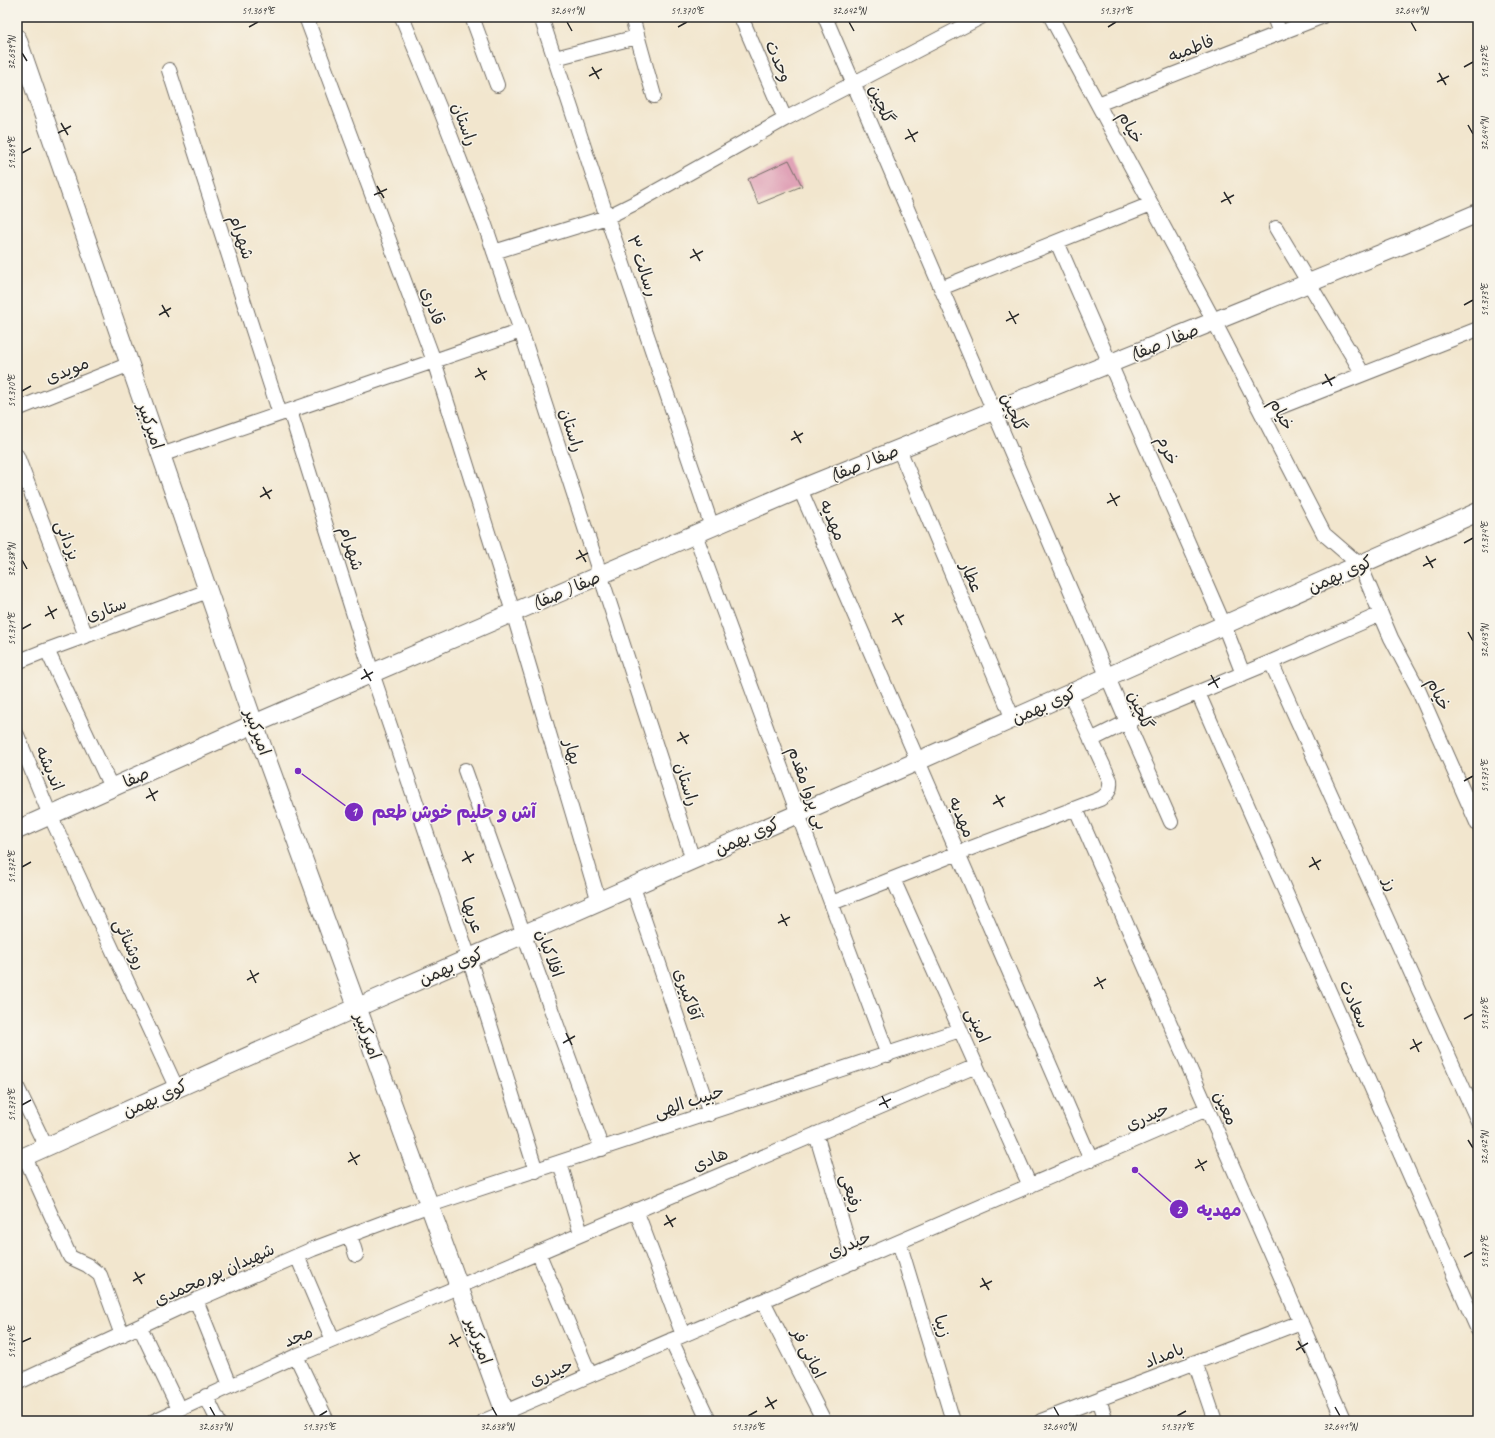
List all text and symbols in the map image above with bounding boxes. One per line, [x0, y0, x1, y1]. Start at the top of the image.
text: 51.369°E [242, 4, 276, 17]
text: 32.641°N [550, 4, 586, 17]
text: 51.370°E [671, 4, 705, 17]
text: 32.642°N [832, 4, 868, 17]
text: 51.371°E [1100, 4, 1134, 17]
text: 32.644°N [1394, 4, 1430, 17]
street label: فاطمیه [1165, 30, 1217, 67]
text: 32.639°N [5, 34, 18, 70]
street label: وحدت [760, 37, 797, 85]
text: 51.372°E [1478, 44, 1491, 78]
street label: گلچین [864, 82, 899, 127]
street label: راستان [447, 100, 482, 149]
street label: خیام [1112, 107, 1148, 148]
text: 32.644°N [1478, 115, 1491, 151]
text: 51.369°E [5, 135, 18, 169]
street label: شهرام [222, 212, 259, 263]
street label: رسالت ۳ [622, 233, 663, 300]
text: 51.373°E [1478, 282, 1491, 316]
street label: قادری [416, 284, 449, 328]
street label: صفا ( صفا) [1127, 319, 1202, 366]
street label: مویدی [42, 352, 92, 389]
text: 51.370°E [5, 373, 18, 407]
street label: گلچین [996, 390, 1031, 435]
street label: خیام [1263, 394, 1299, 435]
street label: امیرکبیر [132, 398, 168, 452]
street label: راستان [555, 406, 588, 455]
street label: خرم [1149, 432, 1183, 469]
street label: صفا ( صفا) [827, 440, 902, 487]
street label: مهدیه [815, 497, 850, 544]
street label: یزدانی [50, 517, 85, 563]
text: 51.374°E [1478, 520, 1491, 554]
street label: شهرام [332, 523, 368, 574]
text: 32.638°N [5, 541, 18, 577]
street label: کوی بهمن [1305, 551, 1376, 598]
street label: عطار [955, 557, 987, 596]
street label: صفا ( صفا) [529, 567, 604, 614]
street label: ستاری [83, 592, 130, 627]
text: 51.371°E [5, 611, 18, 645]
text: 32.643°N [1478, 622, 1491, 658]
street label: خیام [1420, 674, 1455, 715]
street label: کوی بهمن [1009, 682, 1080, 729]
street label: گلچین [1123, 688, 1158, 733]
street label: امیرکبیر [239, 704, 276, 758]
street label: بهار [558, 735, 586, 767]
street label: اندیشه [31, 743, 68, 794]
street label: بی پروا مقدم [781, 744, 832, 833]
text: 51.375°E [1478, 758, 1491, 792]
street label: راستان [670, 760, 703, 809]
street label: صفا [120, 762, 153, 792]
street label: مهدیه [944, 794, 979, 841]
callout: آش و حلیم خوش طعم [344, 797, 544, 827]
text: آش و حلیم خوش طعم [372, 801, 537, 826]
text: 1 [351, 804, 358, 820]
street label: کوی بهمن [712, 813, 783, 860]
text: 51.372°E [5, 849, 18, 883]
street label: رز [1378, 872, 1403, 894]
street label: عربها [457, 895, 488, 936]
street label: روشنائی [109, 915, 150, 973]
street label: افلاکیان [531, 926, 568, 980]
street label: کوی بهمن [416, 943, 487, 990]
street label: آقاکبیری [669, 966, 706, 1024]
street label: سعادت [1335, 977, 1374, 1032]
text: 51.376°E [1478, 996, 1491, 1030]
street label: امینی [961, 1004, 994, 1046]
street label: امیرکبیر [349, 1008, 386, 1062]
street label: کوی بهمن [120, 1075, 191, 1122]
street label: حبیب الهی [651, 1080, 727, 1123]
text: 51.373°E [5, 1087, 18, 1121]
street label: معین [1209, 1088, 1242, 1129]
street label: حیدری [1122, 1098, 1172, 1135]
text: 32.642°N [1478, 1129, 1491, 1165]
street label: هادی [689, 1143, 731, 1176]
street label: رفیعی [836, 1171, 867, 1215]
callout: مهدیه [1169, 1194, 1250, 1224]
text: مهدیه [1197, 1199, 1241, 1221]
text: 2 [1176, 1202, 1183, 1218]
street label: حیدری [824, 1226, 874, 1263]
text: 51.377°E [1478, 1234, 1491, 1268]
street label: شهیدان پورمحمدی [151, 1239, 278, 1311]
street label: زیبا [929, 1312, 956, 1340]
street label: امیرکبیر [460, 1313, 497, 1367]
street label: مجد [280, 1321, 316, 1352]
street label: امانی فر [786, 1323, 830, 1382]
text: 51.374°E [5, 1324, 18, 1358]
street label: بامداد [1141, 1338, 1187, 1373]
street label: حیدری [526, 1354, 576, 1391]
text: 32.637°N [198, 1420, 234, 1433]
text: 51.375°E [303, 1420, 337, 1433]
text: 32.638°N [480, 1420, 516, 1433]
text: 51.376°E [732, 1420, 766, 1433]
text: 32.640°N [1042, 1420, 1078, 1433]
text: 51.377°E [1161, 1420, 1195, 1433]
text: 32.641°N [1323, 1420, 1359, 1433]

